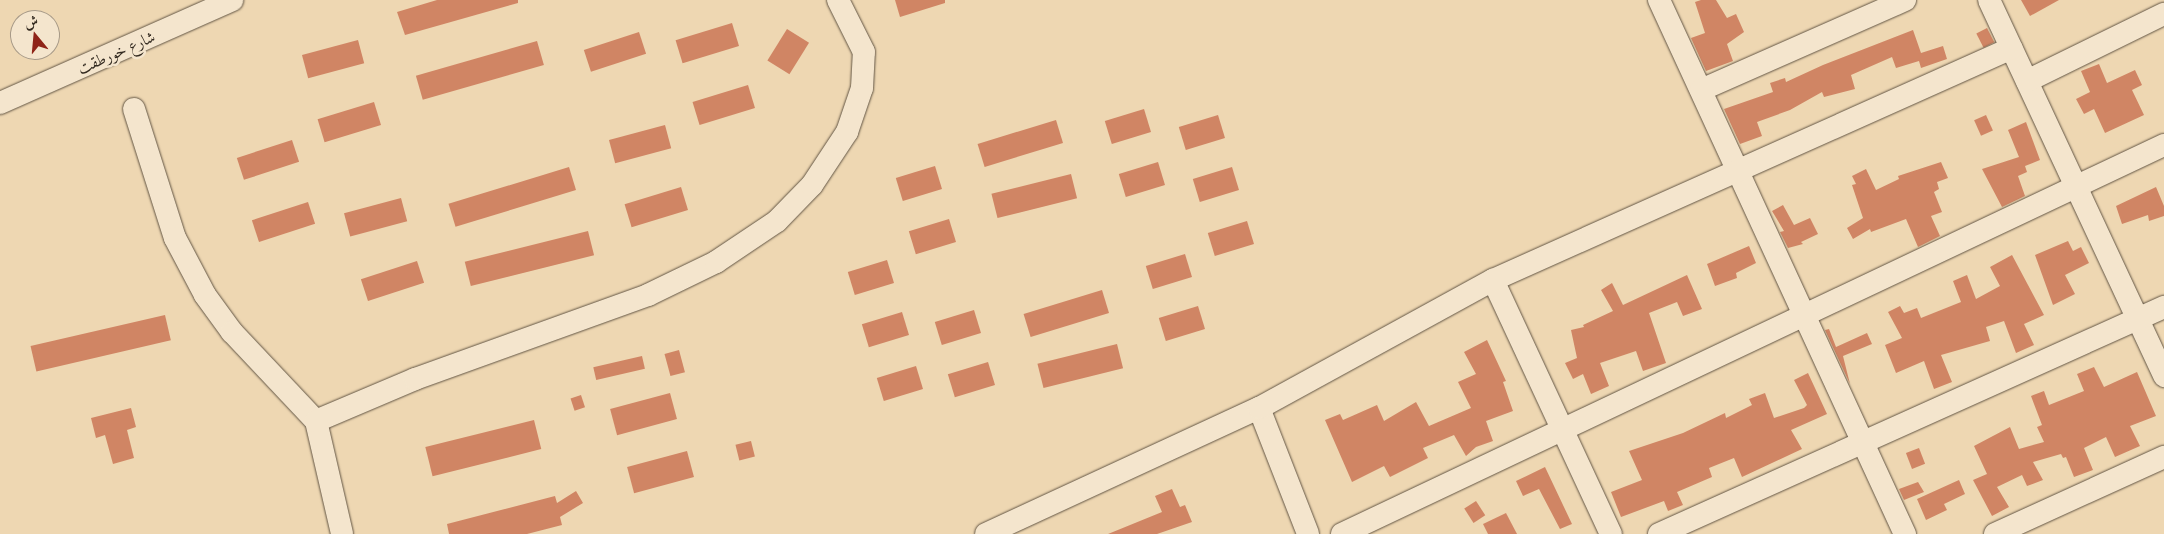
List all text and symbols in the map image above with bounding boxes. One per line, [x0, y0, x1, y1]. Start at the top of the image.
north arrow [10, 10, 60, 60]
text: ش [21, 10, 40, 33]
street label: شارع خورطقت [74, 26, 158, 78]

